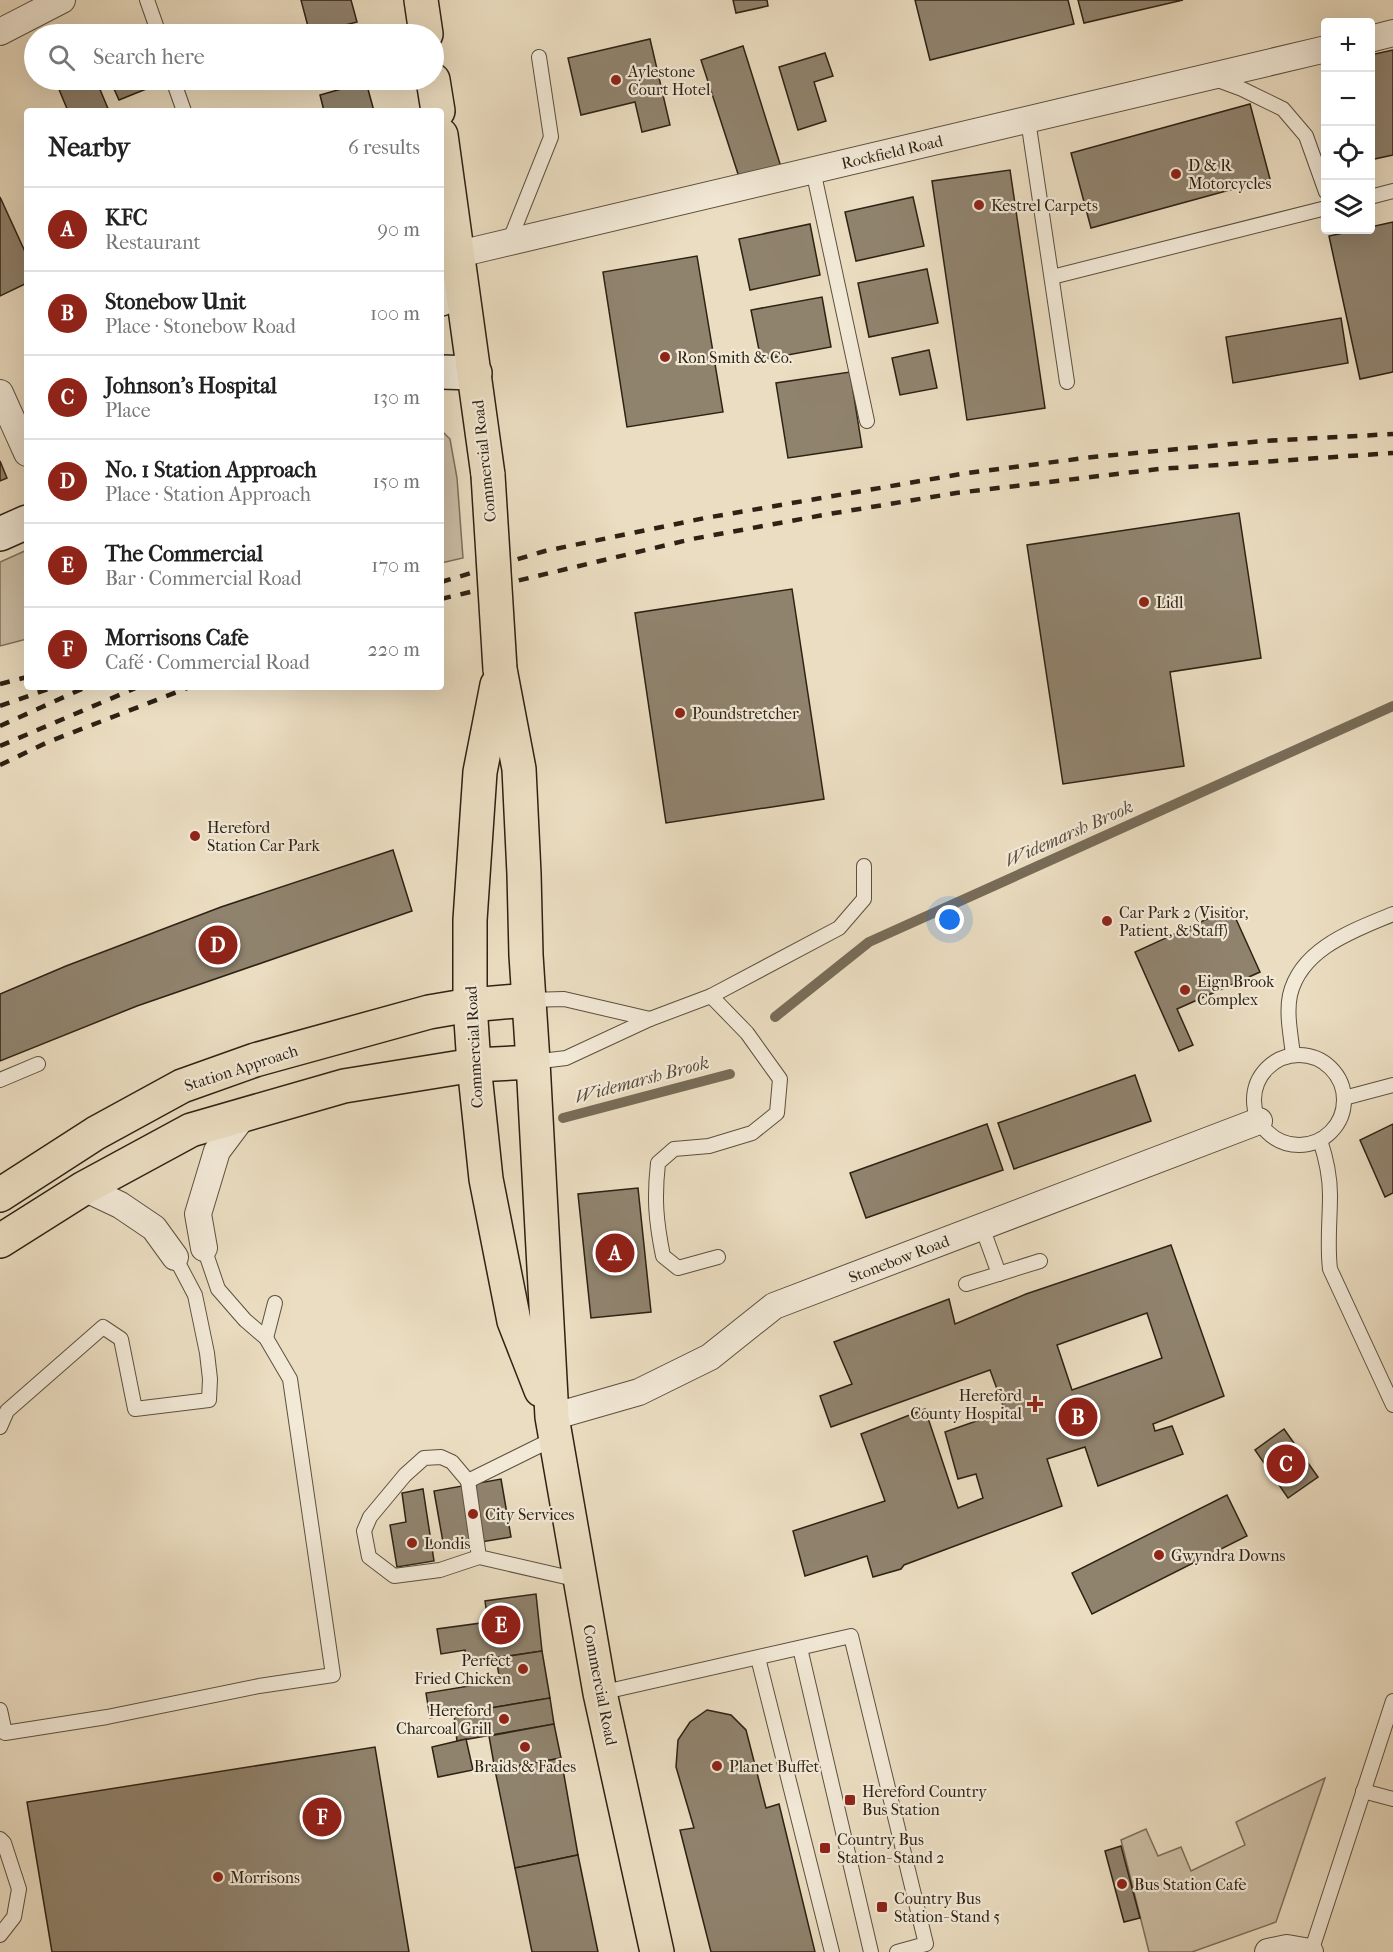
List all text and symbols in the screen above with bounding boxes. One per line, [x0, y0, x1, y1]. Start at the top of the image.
map controls [1321, 18, 1375, 234]
button: + [1321, 18, 1375, 72]
search box [24, 24, 444, 90]
icon: search [45, 41, 78, 74]
text: Search here [93, 44, 205, 70]
place label: Aylestone Court Hotel [627, 62, 711, 99]
button: − [1321, 72, 1375, 126]
marker: Aylestone Court Hotel [609, 73, 623, 87]
button: locate [1321, 126, 1375, 180]
street label: Rockfield Road [839, 131, 945, 173]
text: Nearby [48, 132, 130, 163]
text: 6 results [348, 136, 420, 159]
place label: D & R Motorcycles [1188, 156, 1271, 193]
marker: D & R Motorcycles [1169, 167, 1183, 181]
button: layers [1321, 180, 1375, 234]
place label: Kestrel Carpets [991, 196, 1098, 215]
marker: Kestrel Carpets [972, 198, 986, 212]
text: KFC [105, 205, 148, 231]
text: A [61, 218, 74, 241]
text: 90 m [378, 218, 420, 241]
text: Restaurant [105, 231, 201, 254]
text: Stonebow Unit [105, 289, 246, 315]
text: B [61, 302, 74, 325]
text: 100 m [370, 302, 420, 325]
text: Place · Stonebow Road [105, 315, 296, 338]
place label: Ron Smith & Co. [677, 348, 792, 367]
marker: Ron Smith & Co. [658, 350, 672, 364]
text: Johnson's Hospital [105, 373, 277, 399]
text: C [61, 386, 74, 409]
text: 130 m [373, 386, 420, 409]
text: Place [105, 399, 151, 422]
street label: Commercial Road [468, 399, 500, 523]
text: No. 1 Station Approach [105, 457, 317, 483]
text: D [60, 470, 75, 493]
text: 150 m [372, 470, 420, 493]
text: Place · Station Approach [105, 483, 311, 506]
text: The Commercial [105, 541, 263, 567]
text: E [61, 554, 74, 577]
text: 170 m [371, 554, 420, 577]
text: Bar · Commercial Road [105, 567, 302, 590]
place label: Lidl [1156, 593, 1184, 612]
marker: Lidl [1137, 595, 1151, 609]
text: Morrisons Cafe [105, 625, 249, 651]
text: F [62, 638, 73, 661]
text: 220 m [367, 638, 420, 661]
text: Café · Commercial Road [105, 651, 310, 674]
place label: Poundstretcher [692, 704, 799, 723]
marker: Poundstretcher [673, 706, 687, 720]
water label: Widemarsh Brook [1002, 796, 1136, 872]
place label: Hereford Station Car Park [207, 818, 320, 855]
marker: Hereford Station Car Park [188, 829, 202, 843]
place label: Car Park 2 (Visitor, Patient, & Staff) [1119, 903, 1248, 940]
your location [935, 905, 964, 934]
marker: Car Park 2 (Visitor, Patient, & Staff) [1100, 914, 1114, 928]
pin: D [198, 922, 238, 968]
place label: Eign Brook Complex [1197, 972, 1275, 1009]
marker: Eign Brook Complex [1178, 983, 1192, 997]
street label: Commercial Road [461, 985, 487, 1109]
street label: Station Approach [182, 1041, 300, 1095]
water label: Widemarsh Brook [573, 1052, 711, 1108]
pin: A [596, 1230, 634, 1276]
street label: Stonebow Road [846, 1231, 952, 1287]
place label: Hereford County Hospital [910, 1386, 1023, 1423]
pin: B [1058, 1394, 1098, 1440]
marker: Hereford County Hospital [1026, 1395, 1044, 1413]
pin: C [1266, 1442, 1306, 1486]
place label: City Services [485, 1505, 575, 1524]
marker: City Services [466, 1507, 480, 1521]
place label: Londis [424, 1534, 470, 1553]
marker: Londis [405, 1536, 419, 1550]
place label: Gwyndra Downs [1171, 1546, 1285, 1565]
marker: Gwyndra Downs [1152, 1548, 1166, 1562]
pin: E [482, 1602, 520, 1648]
street label: Commercial Road [579, 1623, 621, 1747]
place label: Perfect Fried Chicken [414, 1651, 512, 1688]
marker: Perfect Fried Chicken [516, 1662, 530, 1676]
place label: Hereford Charcoal Grill [396, 1701, 493, 1738]
marker: Hereford Charcoal Grill [497, 1712, 511, 1726]
marker: Braids & Fades [518, 1740, 532, 1754]
place label: Braids & Fades [474, 1757, 576, 1776]
place label: Planet Buffet [729, 1757, 820, 1776]
marker: Planet Buffet [710, 1759, 724, 1773]
place label: Hereford Country Bus Station [862, 1782, 987, 1819]
marker: Hereford Country Bus Station [843, 1793, 857, 1807]
pin: F [302, 1794, 342, 1840]
place label: Country Bus Station- Stand 2 [837, 1830, 945, 1867]
marker: Country Bus Station- Stand 2 [818, 1841, 832, 1855]
place label: Morrisons [230, 1868, 300, 1887]
marker: Morrisons [211, 1870, 225, 1884]
place label: Bus Station Cafe [1134, 1875, 1246, 1894]
marker: Bus Station Cafe [1115, 1877, 1129, 1891]
place label: Country Bus Station- Stand 5 [894, 1889, 1000, 1926]
marker: Country Bus Station- Stand 5 [875, 1900, 889, 1914]

